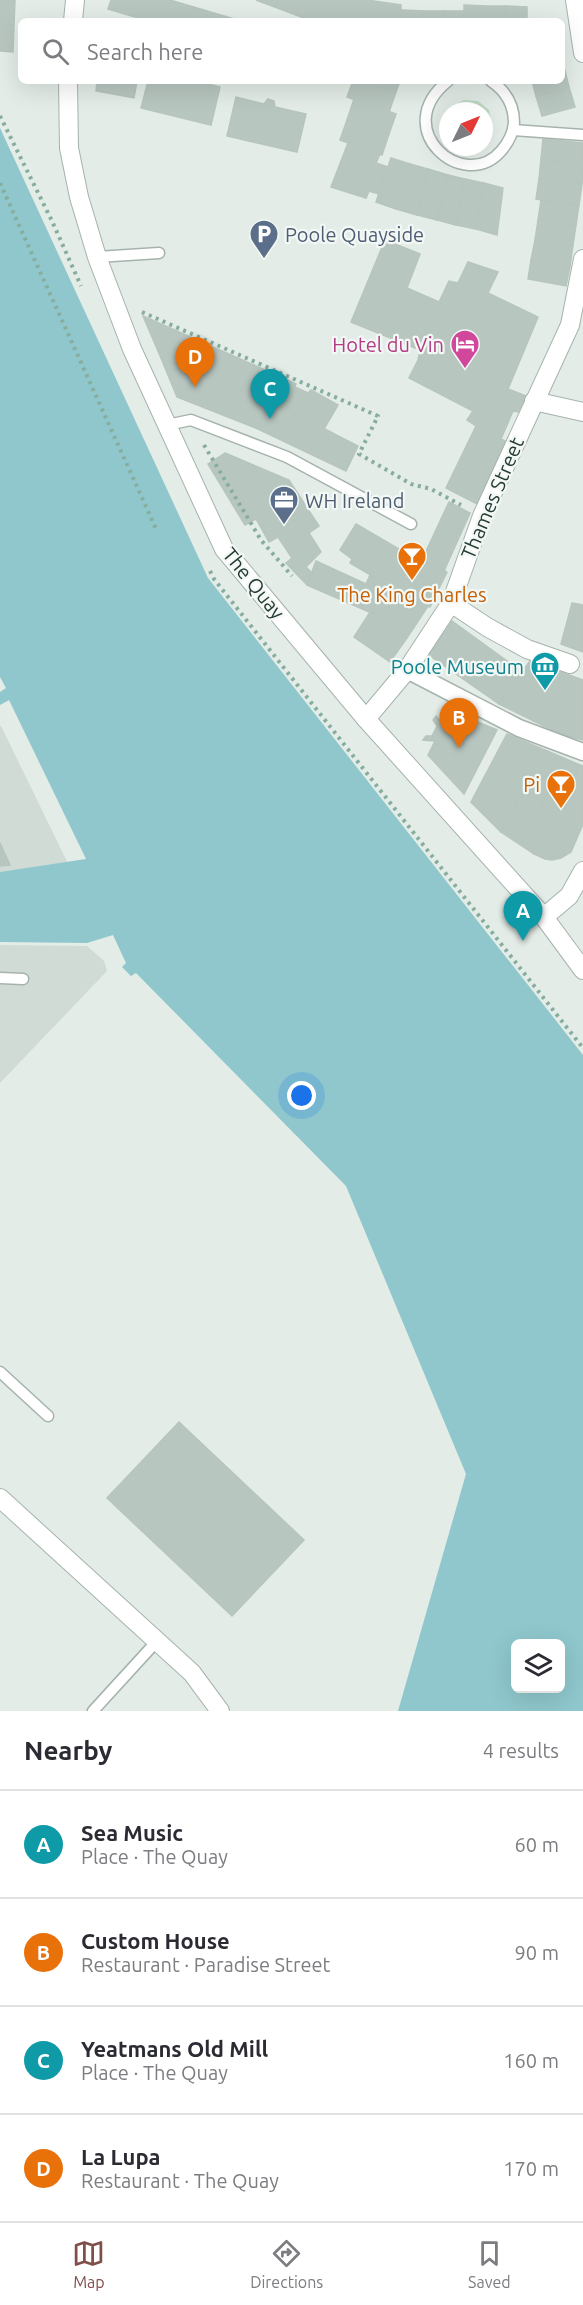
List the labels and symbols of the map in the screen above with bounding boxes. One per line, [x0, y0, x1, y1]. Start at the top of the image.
north arrow [439, 102, 493, 156]
parking icon: Poole Quayside [248, 218, 280, 260]
place label: Poole Quayside [285, 223, 424, 246]
hotel icon: Hotel du Vin [449, 328, 481, 370]
place label: Hotel du Vin [332, 333, 444, 356]
pin: D [176, 338, 214, 387]
pin: C [250, 370, 290, 419]
street label: Thames Street [456, 433, 528, 562]
office icon: WH Ireland [268, 484, 300, 526]
place label: WH Ireland [305, 489, 404, 512]
bar icon: The King Charles [396, 540, 428, 582]
street label: The Quay [218, 543, 290, 624]
place label: The King Charles [337, 583, 487, 606]
museum icon: Poole Museum [529, 650, 561, 692]
place label: Poole Museum [391, 655, 524, 678]
pin: B [440, 698, 478, 748]
bar icon: Pi [545, 768, 577, 810]
place label: Pi [523, 773, 540, 796]
pin: A [504, 892, 542, 941]
your location [287, 1081, 316, 1110]

